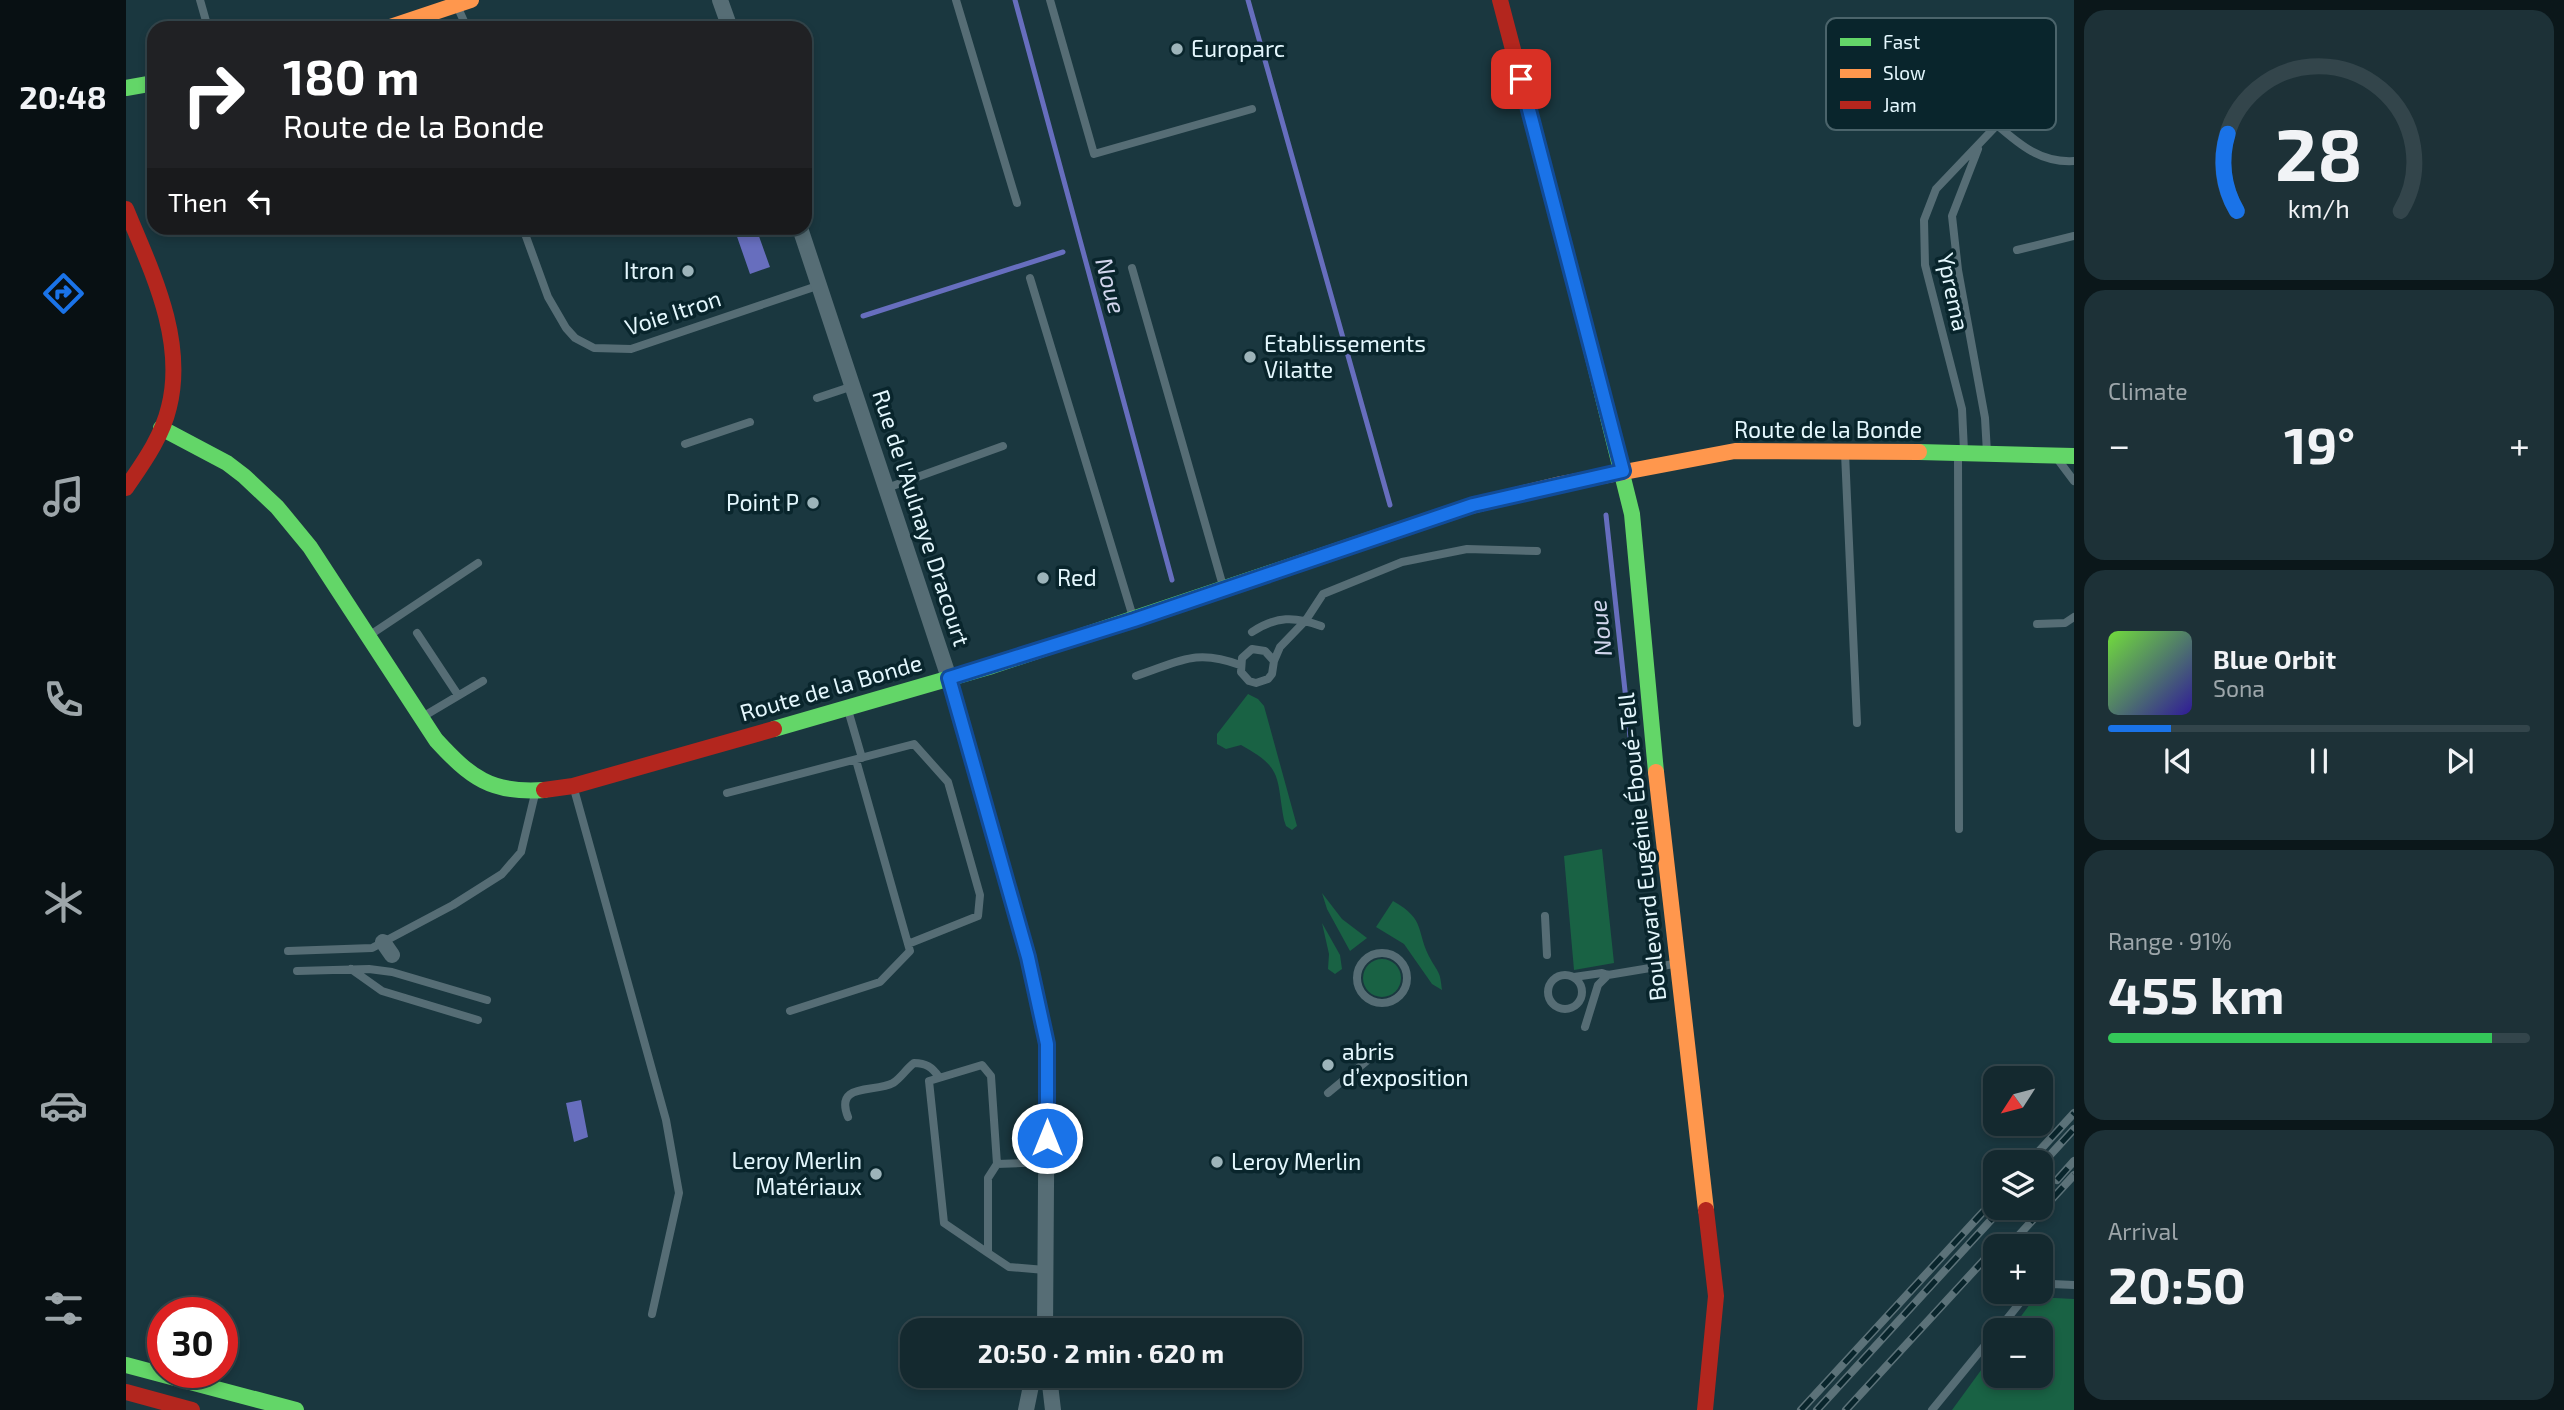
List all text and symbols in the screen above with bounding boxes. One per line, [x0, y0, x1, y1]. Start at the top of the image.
legend [1826, 18, 2056, 130]
text: Fast [1883, 30, 1920, 53]
place label: Europarc [1191, 34, 1285, 62]
marker: Europarc [1169, 41, 1185, 57]
text: 180 m [283, 46, 419, 105]
icon: right [168, 49, 259, 140]
pin [1491, 49, 1551, 109]
icon: arrive [1502, 60, 1540, 98]
text: Slow [1883, 61, 1926, 84]
text: 20:48 [19, 77, 107, 115]
text: Jam [1883, 93, 1917, 116]
text: Route de la Bonde [283, 106, 545, 144]
text: 28 [2275, 108, 2363, 196]
icon: left [241, 182, 279, 220]
text: Then [168, 186, 227, 217]
text: km/h [2288, 193, 2350, 223]
street label: Yprema [1932, 250, 1976, 333]
water label: Noue [1090, 254, 1133, 317]
place label: Itron [624, 256, 674, 284]
marker: Itron [680, 263, 696, 279]
icon: directions [39, 269, 88, 318]
street label: Voie Itron [621, 283, 724, 341]
place label: Etablissements Vilatte [1264, 329, 1426, 383]
marker: Etablissements Vilatte [1242, 349, 1258, 365]
text: Climate [2108, 377, 2188, 405]
street label: Rue de l'Aulnaye Dracourt [867, 386, 977, 650]
text: 19° [2284, 412, 2355, 474]
street label: Route de la Bonde [1734, 415, 1922, 443]
text: − [2108, 421, 2130, 467]
text: + [2509, 421, 2530, 467]
icon: music [39, 472, 88, 521]
place label: Point P [726, 488, 799, 516]
marker: Point P [805, 495, 821, 511]
place label: Red [1057, 563, 1097, 591]
marker: Red [1035, 570, 1051, 586]
water label: Noue [1582, 598, 1617, 658]
text: Blue Orbit [2213, 643, 2336, 674]
street label: Route de la Bonde [737, 648, 925, 726]
text: Sona [2213, 674, 2265, 702]
icon: phone [39, 675, 88, 724]
street label: Boulevard Eugénie Éboué-Tell [1611, 692, 1671, 1003]
icon: previous [2159, 742, 2197, 780]
icon: pause [2300, 742, 2338, 780]
icon: next [2441, 742, 2479, 780]
icon: climate [39, 878, 88, 927]
text: Range · 91% [2108, 927, 2232, 955]
text: 455 km [2108, 962, 2285, 1024]
place label: abris d’exposition [1342, 1037, 1469, 1091]
marker: abris d’exposition [1320, 1057, 1336, 1073]
north arrow [1983, 1066, 2053, 1136]
map controls [1983, 1066, 2053, 1388]
icon: car [39, 1081, 88, 1130]
position arrow [1010, 1101, 1084, 1175]
place label: Leroy Merlin Matériaux [732, 1146, 862, 1200]
place label: Leroy Merlin [1231, 1147, 1361, 1175]
button: layers [1983, 1150, 2053, 1220]
marker: Leroy Merlin [1209, 1154, 1225, 1170]
marker: Leroy Merlin Matériaux [868, 1166, 884, 1182]
text: Arrival [2108, 1217, 2178, 1245]
button: + [1983, 1234, 2053, 1304]
text: 20:50 [2108, 1252, 2246, 1314]
icon: filters [39, 1284, 88, 1333]
speed limit sign: 30 [147, 1297, 238, 1388]
button: − [1983, 1318, 2053, 1388]
text: 20:50 · 2 min · 620 m [978, 1337, 1224, 1368]

